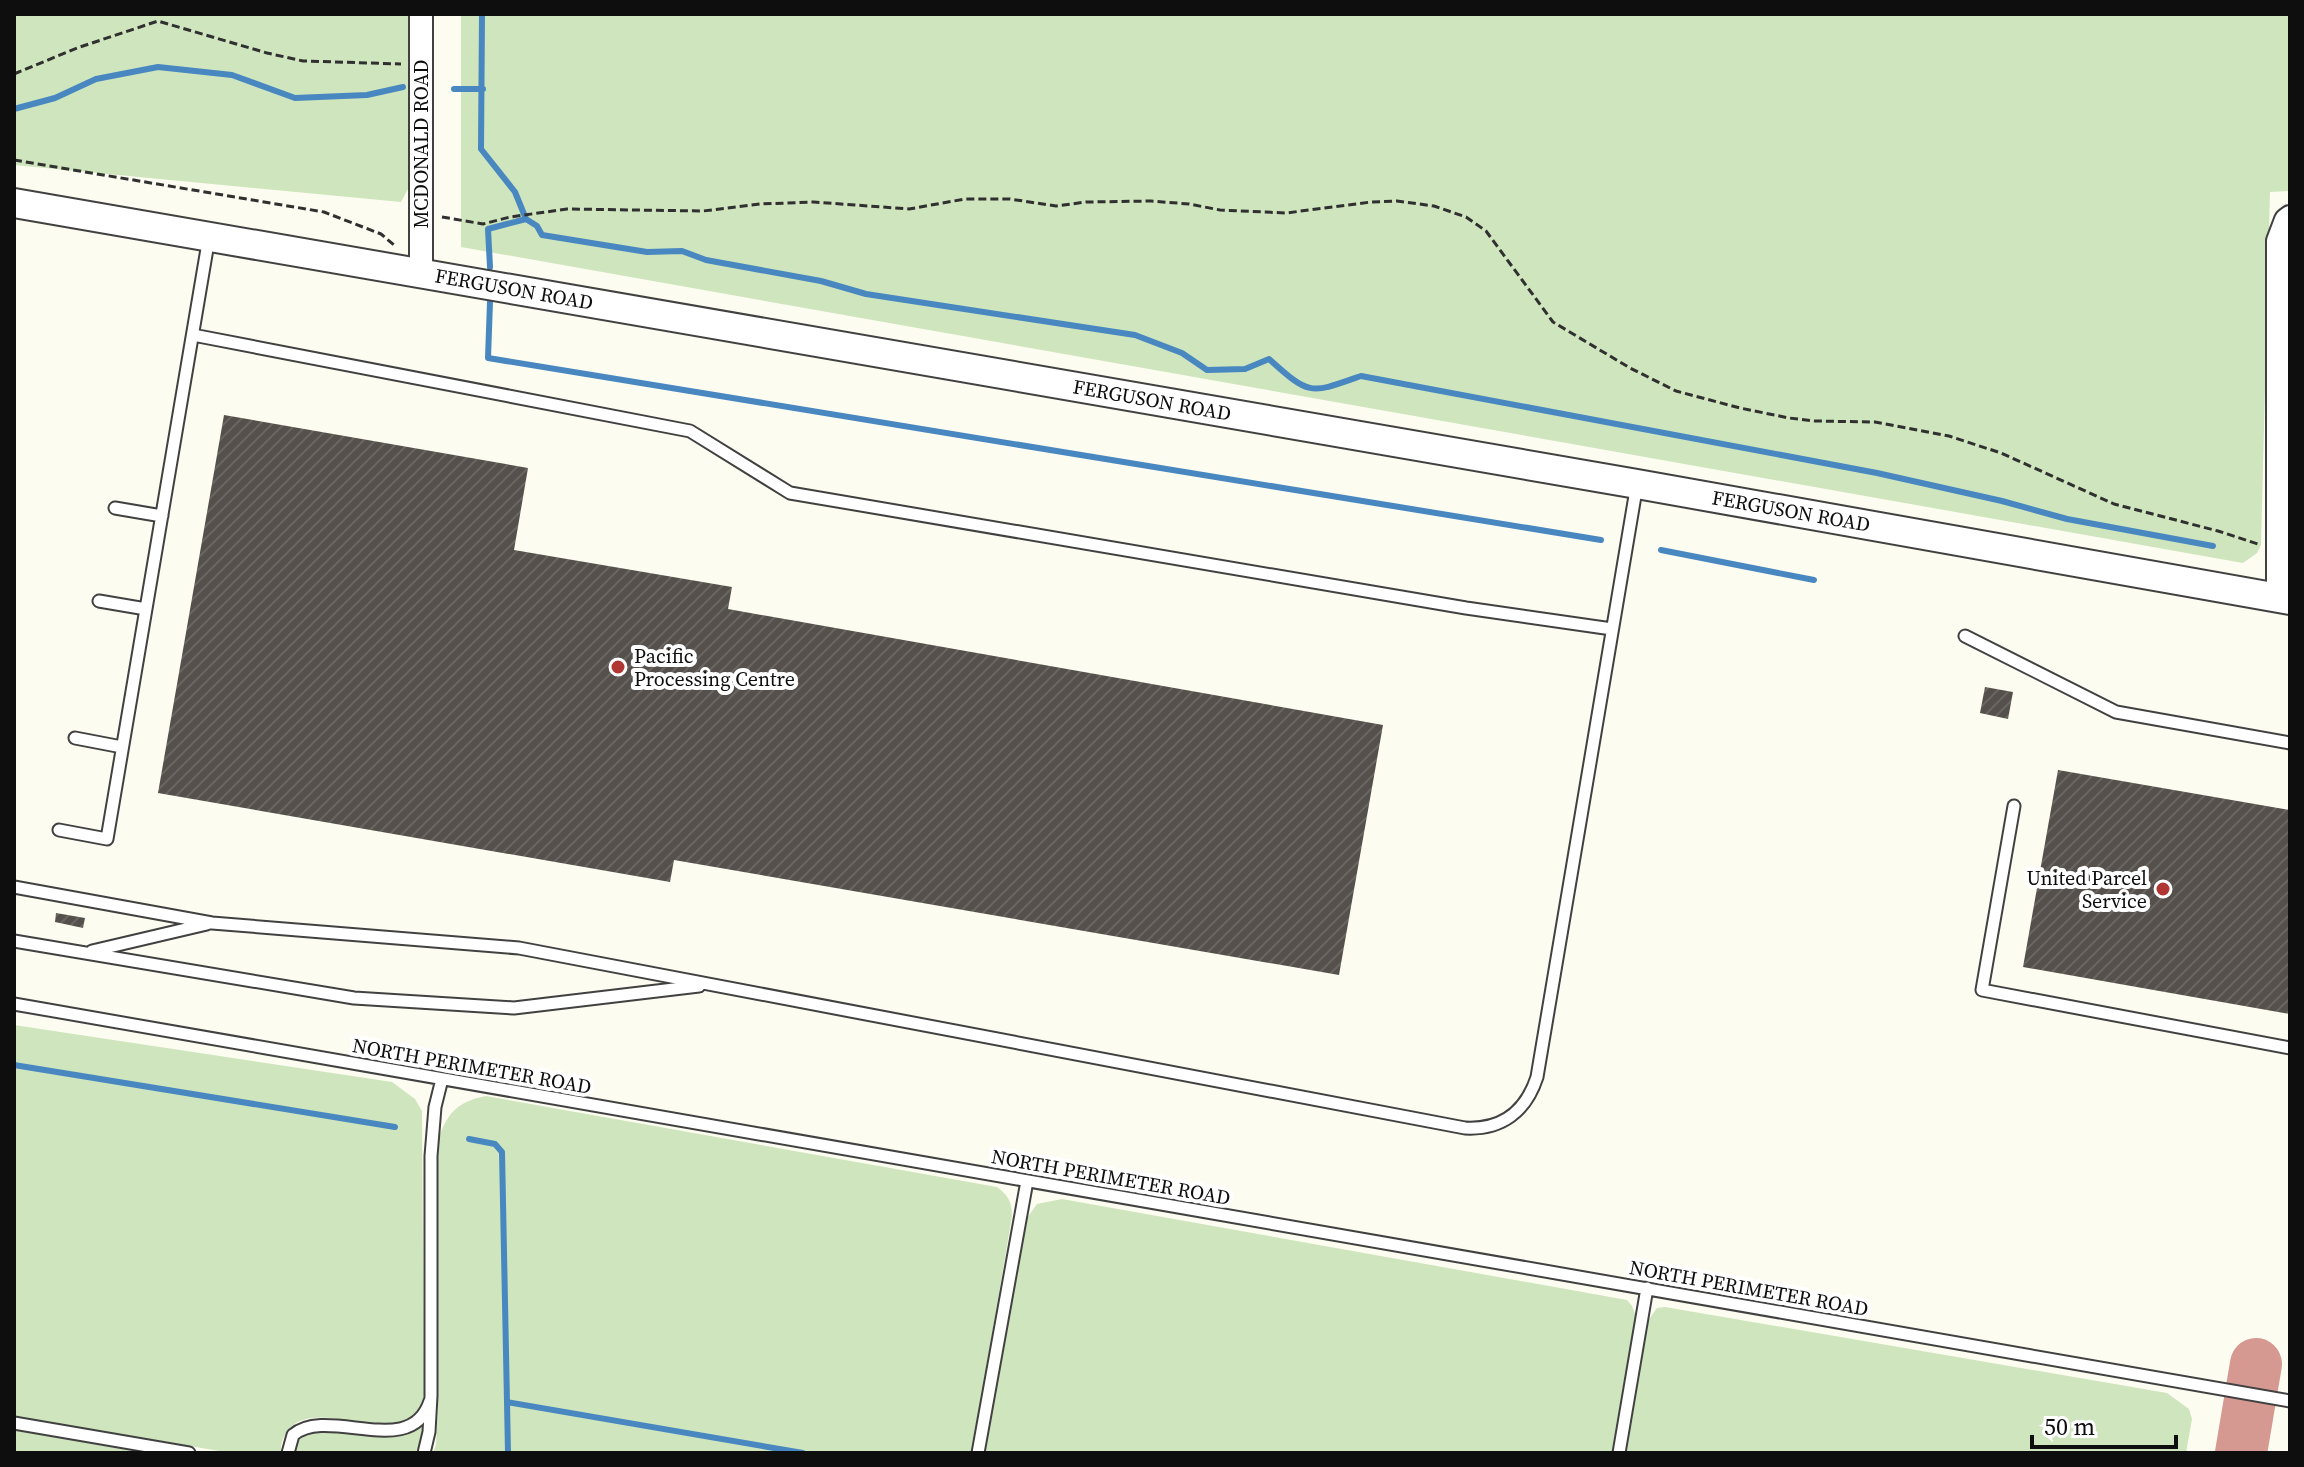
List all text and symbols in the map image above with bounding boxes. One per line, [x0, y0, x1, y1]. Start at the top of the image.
street label: MCDONALD ROAD [407, 60, 435, 228]
street label: FERGUSON ROAD [433, 261, 595, 317]
street label: FERGUSON ROAD [1071, 372, 1233, 428]
street label: FERGUSON ROAD [1710, 483, 1872, 539]
place label: Pacific Processing Centre [634, 642, 795, 693]
marker: Pacific Processing Centre [609, 658, 627, 676]
place label: United Parcel Service [2026, 864, 2147, 915]
marker: United Parcel Service [2154, 880, 2172, 898]
street label: NORTH PERIMETER ROAD [350, 1031, 594, 1101]
street label: NORTH PERIMETER ROAD [989, 1142, 1233, 1212]
street label: NORTH PERIMETER ROAD [1627, 1253, 1871, 1323]
scale bar [2032, 1399, 2176, 1449]
text: 50 m [2044, 1410, 2095, 1443]

